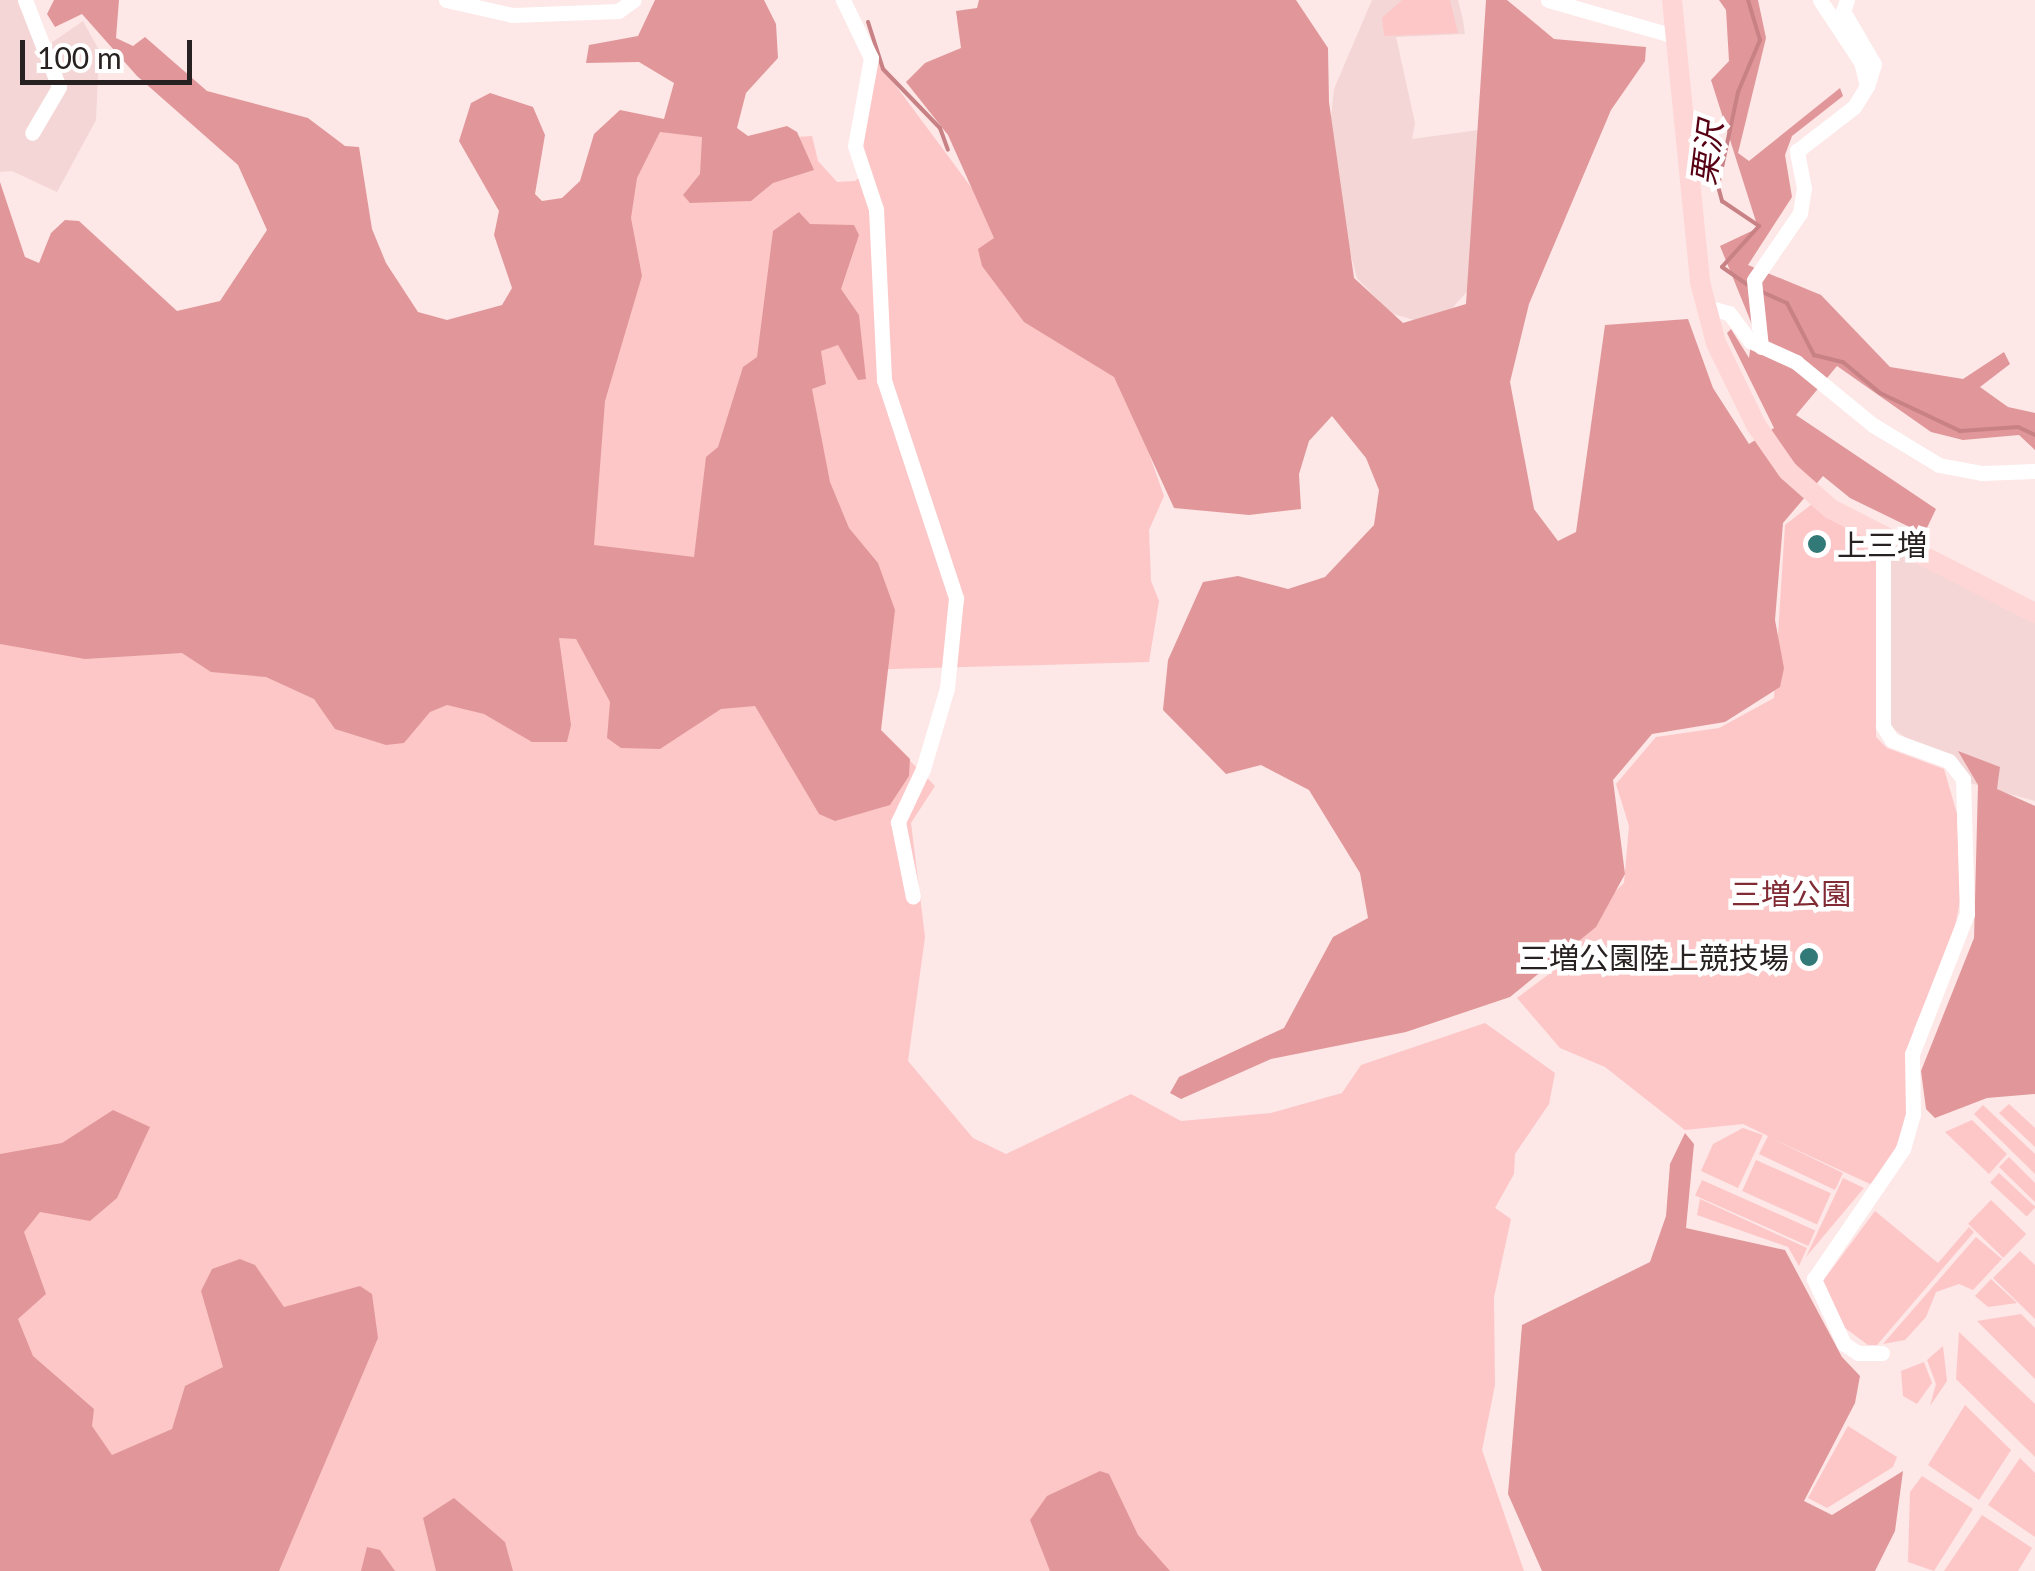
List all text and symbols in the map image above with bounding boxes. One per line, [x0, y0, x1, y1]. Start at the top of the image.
scale bar [25, 20, 198, 82]
text: 100 m [37, 39, 122, 75]
water label: 栗沢 [1684, 119, 1730, 187]
place label: 上三増 [1837, 526, 1927, 562]
marker: 上三増 [1806, 533, 1828, 555]
park label: 三増公園 [1731, 875, 1851, 911]
place label: 三増公園陸上競技場 [1519, 939, 1789, 975]
marker: 三増公園陸上競技場 [1798, 946, 1820, 968]

